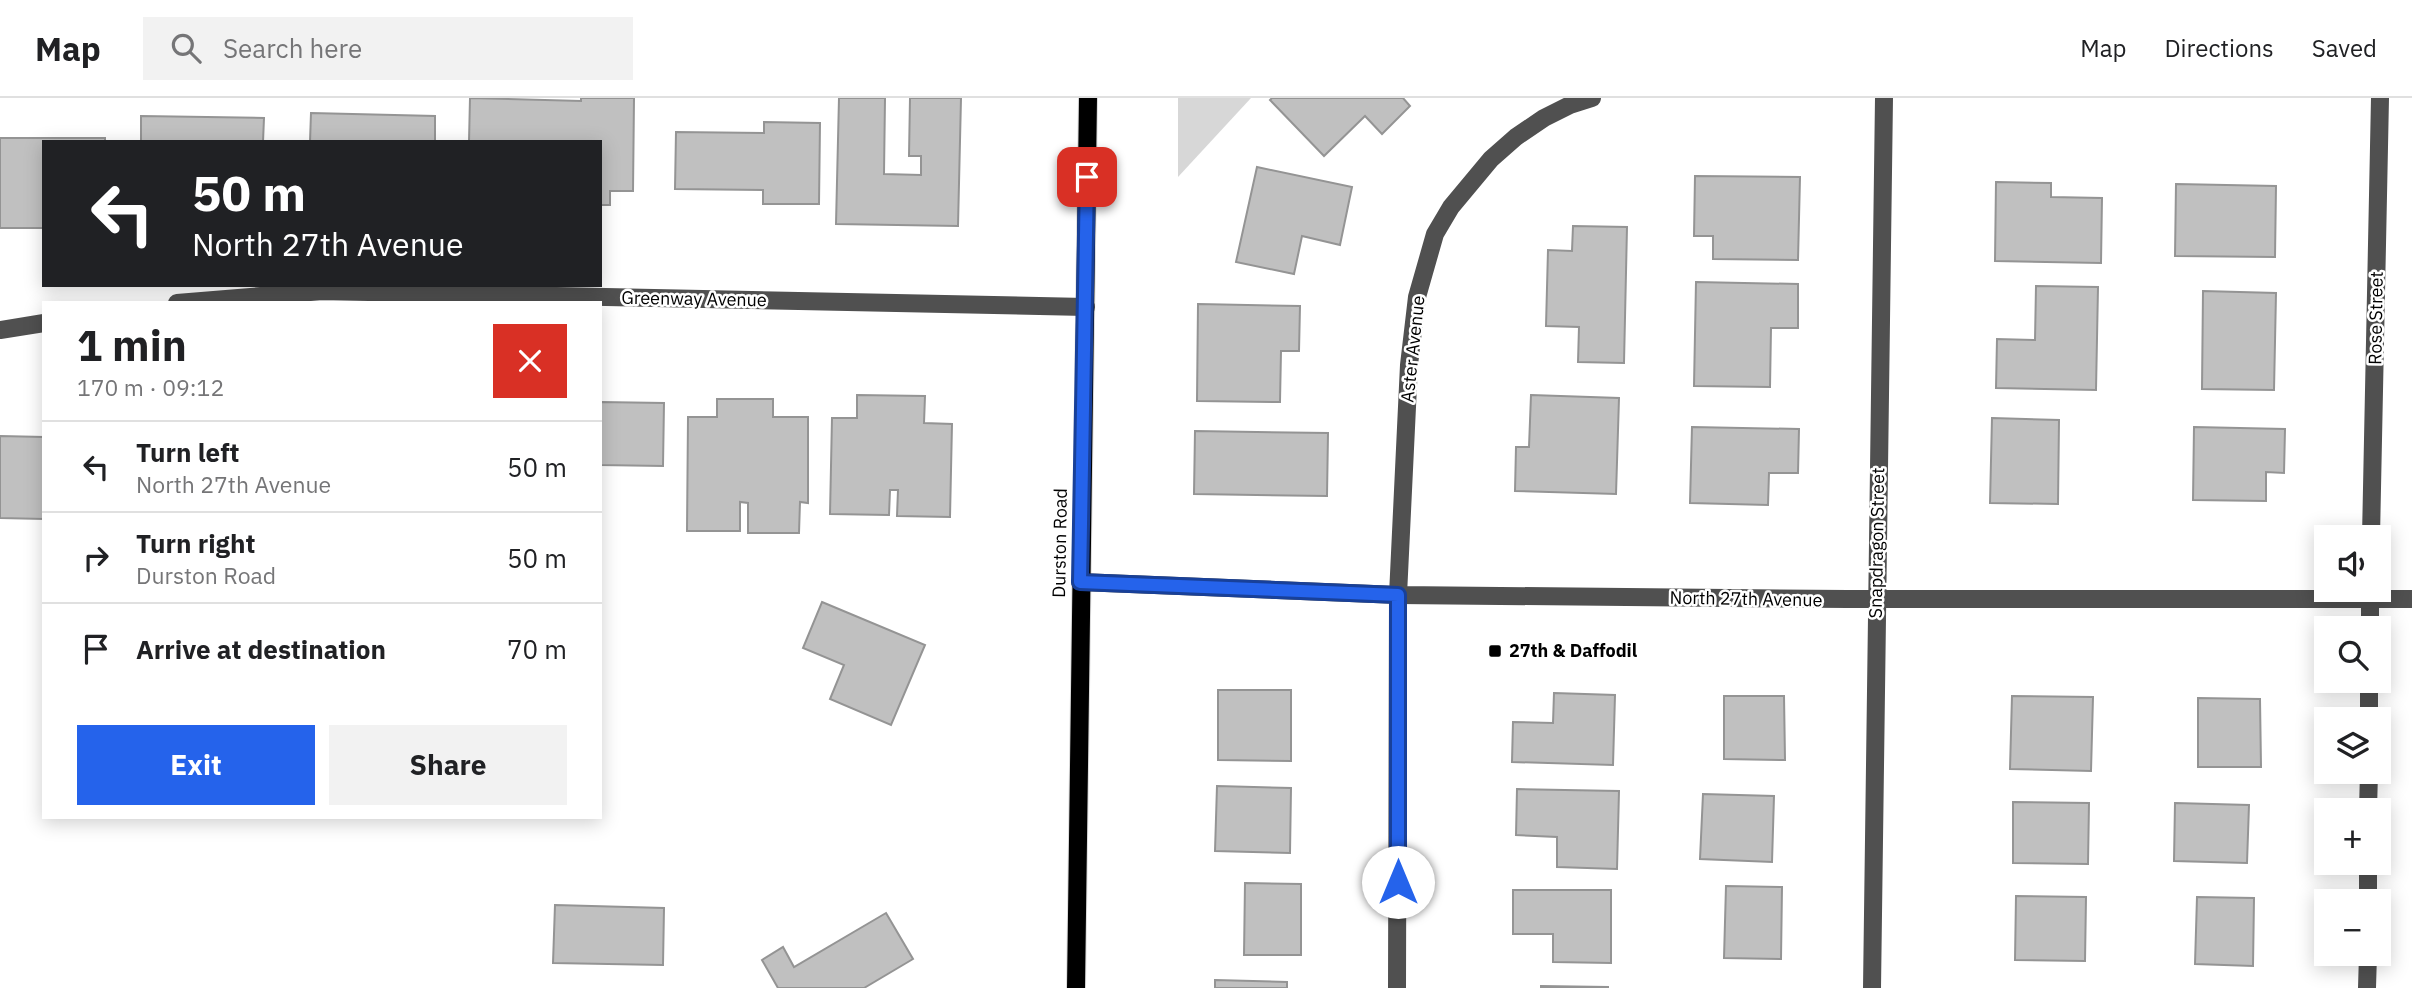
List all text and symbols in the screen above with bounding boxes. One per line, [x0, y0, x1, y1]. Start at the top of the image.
search box [143, 17, 633, 80]
text: Map [35, 27, 101, 70]
icon: search [167, 29, 205, 67]
text: Search here [223, 31, 362, 65]
text: Map [2080, 32, 2126, 64]
text: Directions [2164, 32, 2274, 64]
text: Saved [2312, 32, 2377, 64]
pin [1057, 147, 1117, 207]
icon: arrive [1068, 158, 1106, 196]
text: 50 m [192, 161, 306, 224]
icon: left [77, 168, 168, 259]
text: North 27th Avenue [192, 223, 464, 265]
street label: Rose Street [2363, 271, 2388, 365]
street label: Greenway Avenue [621, 286, 767, 311]
street label: Aster Avenue [1395, 294, 1430, 403]
text: 1 min [77, 318, 187, 373]
button: close [493, 324, 567, 398]
text: 170 m · 09:12 [77, 372, 224, 402]
text: Turn left [136, 435, 239, 469]
icon: left [77, 448, 115, 486]
text: 50 m [507, 450, 567, 484]
street label: Snapdragon Street [1864, 467, 1889, 619]
text: North 27th Avenue [136, 469, 331, 499]
street label: Durston Road [1047, 488, 1072, 598]
map controls [2314, 525, 2391, 966]
button: sound [2314, 525, 2391, 602]
text: Turn right [136, 526, 255, 560]
icon: right [77, 539, 115, 577]
text: 50 m [507, 541, 567, 575]
text: Durston Road [136, 560, 276, 590]
street label: North 27th Avenue [1669, 586, 1823, 611]
button: search [2314, 616, 2391, 693]
icon: arrive [77, 630, 115, 668]
text: Arrive at destination [136, 632, 386, 666]
text: 70 m [507, 632, 567, 666]
place label: 27th & Daffodil [1509, 639, 1638, 662]
marker: 27th & Daffodil [1487, 643, 1503, 659]
button: layers [2314, 707, 2391, 784]
button: Exit [77, 725, 315, 805]
button: Share [329, 725, 567, 805]
button: + [2314, 798, 2391, 875]
position arrow [1361, 845, 1435, 919]
button: − [2314, 889, 2391, 966]

